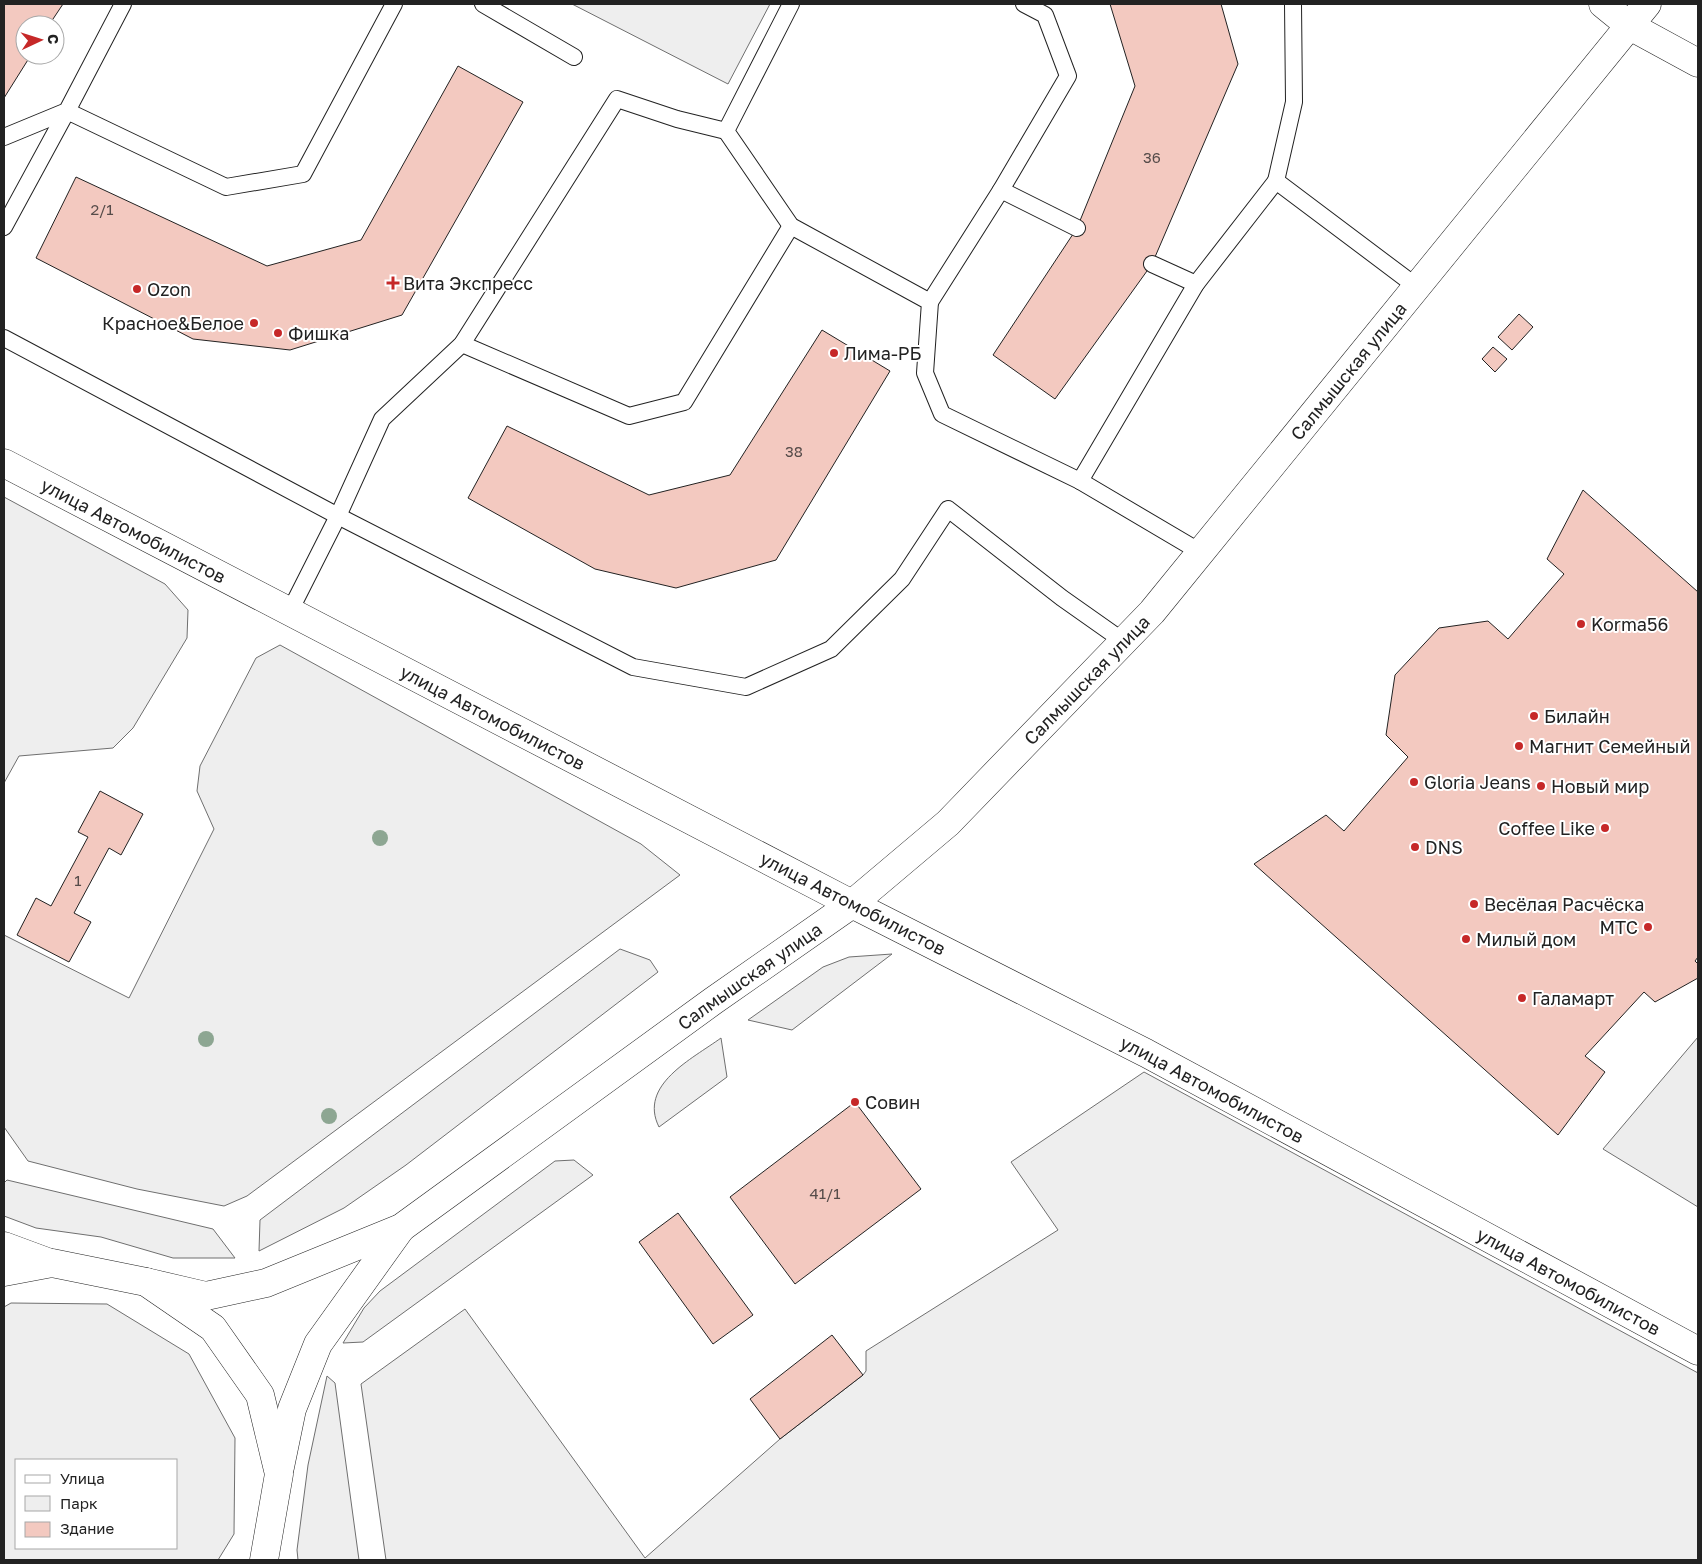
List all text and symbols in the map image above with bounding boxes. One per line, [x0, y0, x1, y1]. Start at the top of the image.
north arrow [15, 15, 65, 65]
text: С [45, 34, 62, 45]
house number: 36 [1143, 148, 1161, 166]
house number: 2/1 [90, 200, 114, 218]
place label: Вита Экспресс [403, 272, 533, 294]
marker: Вита Экспресс [387, 277, 399, 289]
place label: Ozon [147, 278, 191, 300]
marker: Ozon [131, 283, 143, 295]
street label: Салмышская улица [1286, 298, 1411, 444]
place label: Красное&Белое [102, 312, 244, 334]
marker: Красное&Белое [248, 317, 260, 329]
place label: Фишка [288, 322, 349, 344]
marker: Фишка [272, 327, 284, 339]
place label: Лима-РБ [844, 342, 922, 364]
marker: Лима-РБ [828, 347, 840, 359]
house number: 38 [785, 442, 803, 460]
street label: улица Автомобилистов [37, 473, 230, 587]
street label: Салмышская улица [1019, 610, 1154, 749]
place label: Korma56 [1591, 613, 1668, 635]
marker: Korma56 [1575, 618, 1587, 630]
street label: улица Автомобилистов [397, 660, 589, 774]
place label: Билайн [1544, 705, 1610, 727]
marker: Билайн [1528, 710, 1540, 722]
place label: Магнит Семейный [1529, 735, 1690, 757]
marker: Магнит Семейный [1513, 740, 1525, 752]
place label: Gloria Jeans [1424, 771, 1531, 793]
place label: Новый мир [1551, 775, 1649, 797]
marker: Gloria Jeans [1408, 776, 1420, 788]
marker: Новый мир [1535, 780, 1547, 792]
place label: Coffee Like [1498, 817, 1595, 839]
marker: Coffee Like [1599, 822, 1611, 834]
place label: DNS [1425, 836, 1463, 858]
marker: DNS [1409, 841, 1421, 853]
street label: улица Автомобилистов [757, 847, 949, 959]
house number: 1 [74, 871, 82, 889]
place label: Весёлая Расчёска [1484, 893, 1644, 915]
marker: Весёлая Расчёска [1468, 898, 1480, 910]
place label: МТС [1599, 916, 1638, 938]
street label: Салмышская улица [673, 918, 826, 1034]
marker: МТС [1642, 921, 1654, 933]
place label: Милый дом [1476, 928, 1576, 950]
marker: Милый дом [1460, 933, 1472, 945]
place label: Галамарт [1532, 987, 1614, 1009]
marker: Галамарт [1516, 992, 1528, 1004]
street label: улица Автомобилистов [1117, 1031, 1308, 1147]
place label: Совин [865, 1091, 920, 1113]
marker: Совин [849, 1096, 861, 1108]
house number: 41/1 [810, 1184, 840, 1202]
street label: улица Автомобилистов [1473, 1223, 1664, 1340]
legend [15, 1459, 178, 1549]
text: Улица [60, 1469, 105, 1487]
text: Парк [60, 1494, 98, 1512]
text: Здание [60, 1519, 114, 1537]

